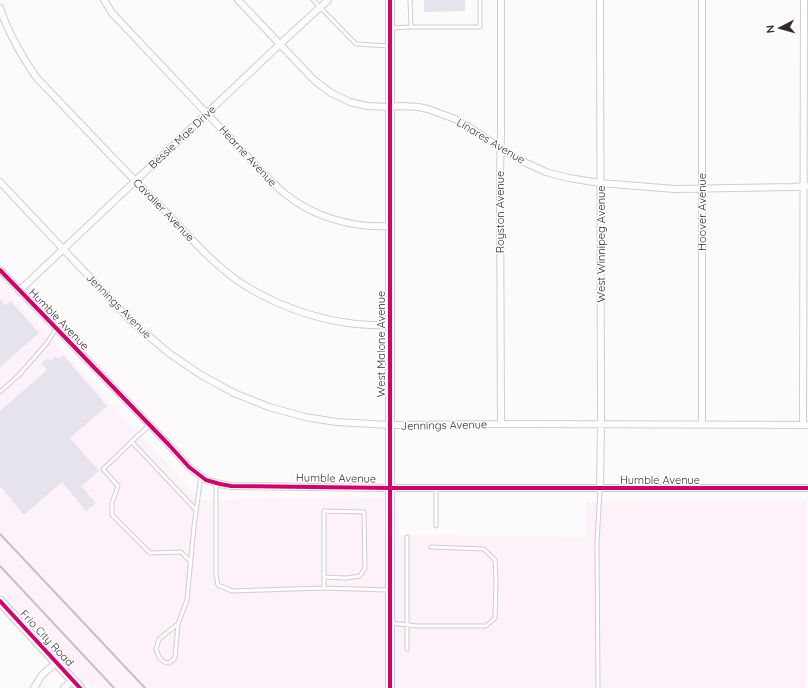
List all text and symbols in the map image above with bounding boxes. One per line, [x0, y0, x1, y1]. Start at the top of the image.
north arrow [760, 8, 800, 48]
text: N [763, 24, 777, 34]
street label: Bessie Mae Drive [146, 102, 218, 172]
street label: Linares Avenue [454, 115, 528, 167]
street label: Hearne Avenue [216, 123, 280, 189]
street label: Royston Avenue [493, 171, 507, 253]
street label: Hoover Avenue [695, 173, 709, 251]
street label: Cavalier Avenue [130, 176, 198, 244]
street label: West Winnipeg Avenue [594, 186, 608, 302]
street label: Jennings Avenue [83, 270, 155, 342]
street label: Humble Avenue [26, 285, 92, 353]
street label: West Malone Avenue [374, 291, 388, 397]
street label: Jennings Avenue [401, 417, 487, 433]
street label: Humble Avenue [296, 470, 376, 486]
street label: Humble Avenue [620, 473, 700, 487]
street label: Frio City Road [17, 607, 77, 669]

